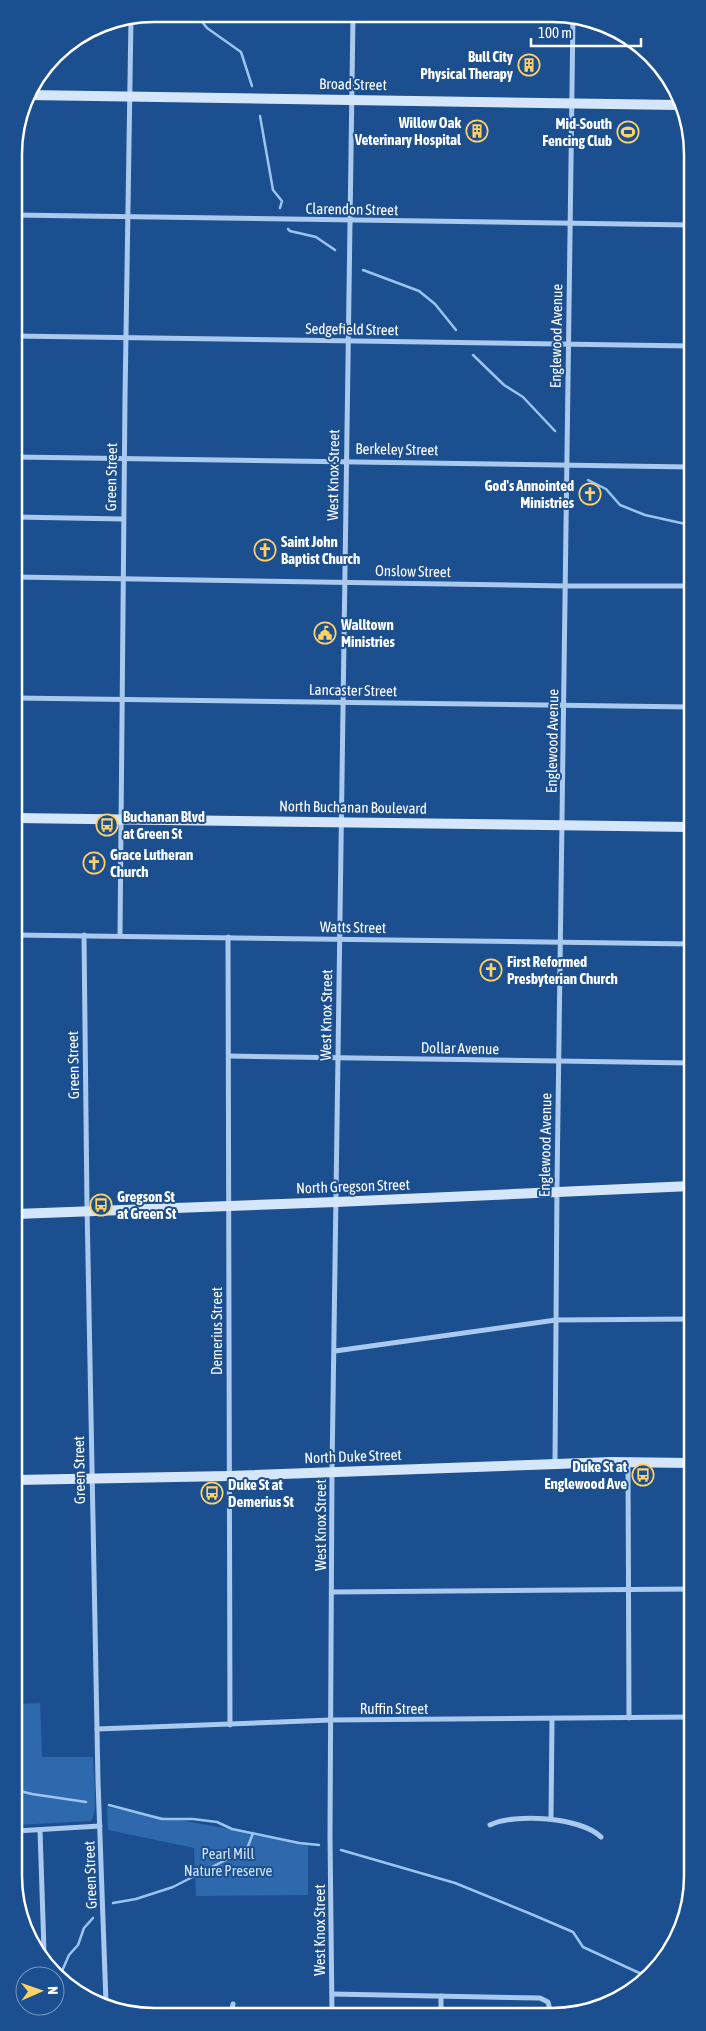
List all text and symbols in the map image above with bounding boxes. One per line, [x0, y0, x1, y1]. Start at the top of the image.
scale bar [531, 15, 641, 47]
text: 100 m [538, 24, 572, 41]
place label: Bull City Physical Therapy [420, 48, 514, 82]
building icon: Bull City Physical Therapy [517, 53, 541, 77]
street label: Broad Street [319, 75, 387, 93]
place label: Willow Oak Veterinary Hospital [354, 114, 462, 148]
place label: Mid-South Fencing Club [542, 115, 612, 149]
building icon: Willow Oak Veterinary Hospital [465, 119, 489, 143]
sports icon: Mid-South Fencing Club [616, 120, 640, 144]
street label: Clarendon Street [306, 200, 398, 218]
street label: Englewood Avenue [547, 284, 565, 388]
street label: Sedgefield Street [305, 320, 399, 338]
street label: West Knox Street [324, 429, 342, 521]
street label: Berkeley Street [355, 440, 439, 458]
street label: Green Street [102, 443, 120, 511]
place label: God's Annointed Ministries [484, 477, 575, 511]
church icon: God's Annointed Ministries [578, 482, 602, 506]
place label: Saint John Baptist Church [281, 533, 360, 567]
church icon: Saint John Baptist Church [253, 538, 277, 562]
street label: Onslow Street [375, 562, 451, 580]
place label: Walltown Ministries [340, 616, 396, 650]
public building icon: Walltown Ministries [313, 621, 337, 645]
street label: Lancaster Street [309, 681, 397, 699]
street label: Englewood Avenue [543, 689, 561, 793]
street label: North Buchanan Boulevard [279, 797, 427, 817]
place label: Buchanan Blvd at Green St [123, 808, 205, 842]
bus stop icon: Buchanan Blvd at Green St [95, 813, 119, 837]
place label: Grace Lutheran Church [110, 846, 193, 880]
church icon: Grace Lutheran Church [82, 851, 106, 875]
street label: Watts Street [320, 918, 386, 936]
place label: First Reformed Presbyterian Church [507, 953, 618, 987]
church icon: First Reformed Presbyterian Church [479, 958, 503, 982]
street label: West Knox Street [317, 969, 335, 1061]
street label: Green Street [64, 1031, 82, 1099]
street label: Dollar Avenue [421, 1039, 500, 1057]
street label: Englewood Avenue [536, 1093, 554, 1197]
street label: North Gregson Street [296, 1176, 410, 1196]
place label: Gregson St at Green St [117, 1188, 177, 1222]
bus stop icon: Gregson St at Green St [89, 1193, 113, 1217]
street label: Demerius Street [208, 1287, 225, 1375]
street label: Green Street [70, 1436, 88, 1504]
street label: North Duke Street [304, 1446, 402, 1466]
place label: Duke St at Englewood Ave [544, 1458, 628, 1492]
bus stop icon: Duke St at Englewood Ave [631, 1463, 655, 1487]
place label: Duke St at Demerius St [228, 1476, 295, 1510]
street label: West Knox Street [312, 1479, 329, 1571]
bus stop icon: Duke St at Demerius St [200, 1481, 224, 1505]
street label: Ruffin Street [360, 1700, 428, 1717]
street label: Green Street [80, 1841, 100, 1909]
park label: Pearl Mill Nature Preserve [184, 1845, 273, 1879]
street label: West Knox Street [311, 1884, 328, 1976]
north arrow [15, 1966, 65, 2016]
text: N [45, 1986, 61, 1995]

